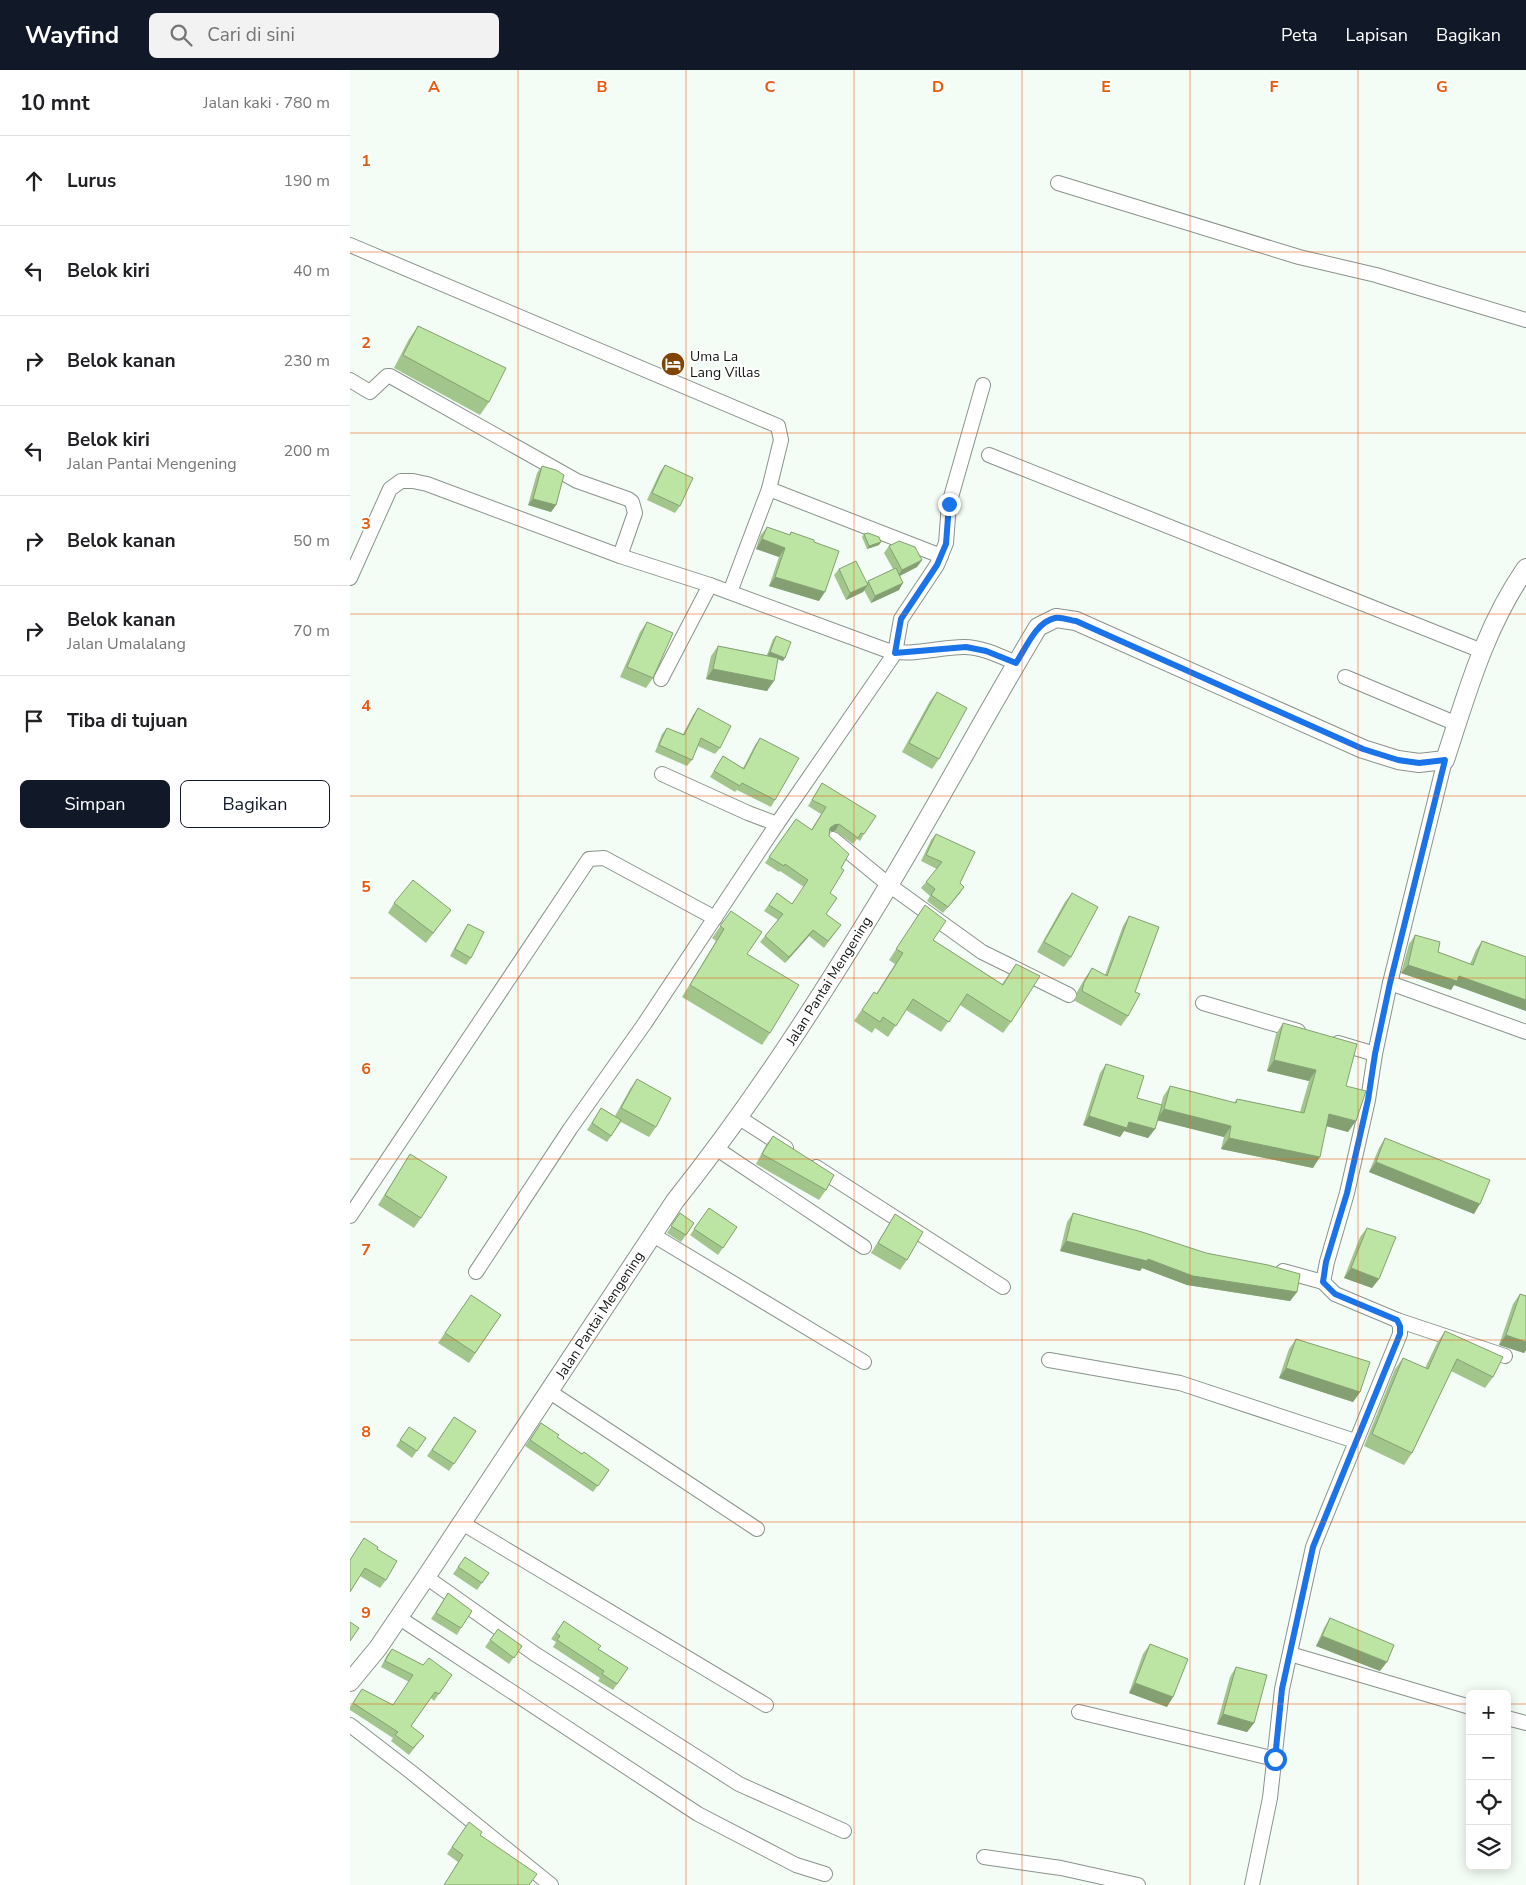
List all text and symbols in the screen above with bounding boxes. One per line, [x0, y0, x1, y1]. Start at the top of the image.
search box [149, 13, 499, 58]
text: Wayfind [25, 19, 119, 51]
icon: search [167, 21, 195, 49]
text: Cari di sini [207, 22, 295, 48]
text: Peta [1281, 23, 1317, 47]
text: Lapisan [1345, 23, 1408, 47]
text: Bagikan [1436, 23, 1501, 47]
text: A [428, 76, 440, 98]
text: B [596, 76, 608, 98]
text: C [765, 76, 776, 98]
text: D [932, 76, 944, 98]
text: E [1101, 76, 1111, 98]
text: F [1270, 76, 1279, 98]
text: G [1436, 76, 1448, 98]
text: 10 mnt [20, 89, 90, 117]
text: Jalan kaki · 780 m [203, 92, 330, 114]
text: 1 [361, 150, 371, 172]
icon: ahead [20, 167, 48, 195]
text: Lurus [67, 168, 116, 194]
text: 190 m [283, 170, 330, 192]
icon: left [20, 257, 48, 285]
text: Belok kiri [67, 258, 150, 284]
text: 40 m [293, 260, 330, 282]
text: 2 [361, 332, 371, 354]
icon: right [20, 347, 48, 375]
place label: Uma La Lang Villas [690, 347, 760, 382]
text: Belok kanan [67, 348, 176, 374]
text: 230 m [283, 350, 330, 372]
hotel icon: Uma La Lang Villas [660, 351, 686, 377]
text: Belok kiri [67, 427, 150, 453]
icon: left [20, 437, 48, 465]
text: 200 m [283, 440, 330, 462]
text: Jalan Pantai Mengening [67, 453, 237, 475]
route end [938, 493, 961, 516]
text: 3 [361, 513, 371, 535]
icon: right [20, 527, 48, 555]
text: Belok kanan [67, 528, 176, 554]
text: 50 m [293, 530, 330, 552]
text: Belok kanan [67, 607, 176, 633]
icon: right [20, 617, 48, 645]
text: 70 m [293, 620, 330, 642]
text: Jalan Umalalang [67, 633, 186, 655]
text: 4 [361, 695, 371, 717]
icon: arrive [20, 707, 48, 735]
text: Tiba di tujuan [67, 708, 188, 734]
button: Simpan [20, 780, 170, 828]
button: Bagikan [180, 780, 330, 828]
text: 5 [361, 876, 371, 898]
street label: Jalan Pantai Mengening [781, 913, 876, 1050]
text: 6 [361, 1058, 371, 1080]
text: 7 [361, 1239, 371, 1261]
street label: Jalan Pantai Mengening [551, 1248, 648, 1383]
text: 8 [361, 1421, 371, 1443]
text: 9 [361, 1602, 371, 1624]
map controls [1466, 1690, 1511, 1870]
button: + [1466, 1690, 1511, 1735]
button: − [1466, 1735, 1511, 1780]
route start [1264, 1748, 1287, 1771]
button: locate [1466, 1780, 1511, 1825]
button: layers [1466, 1825, 1511, 1870]

